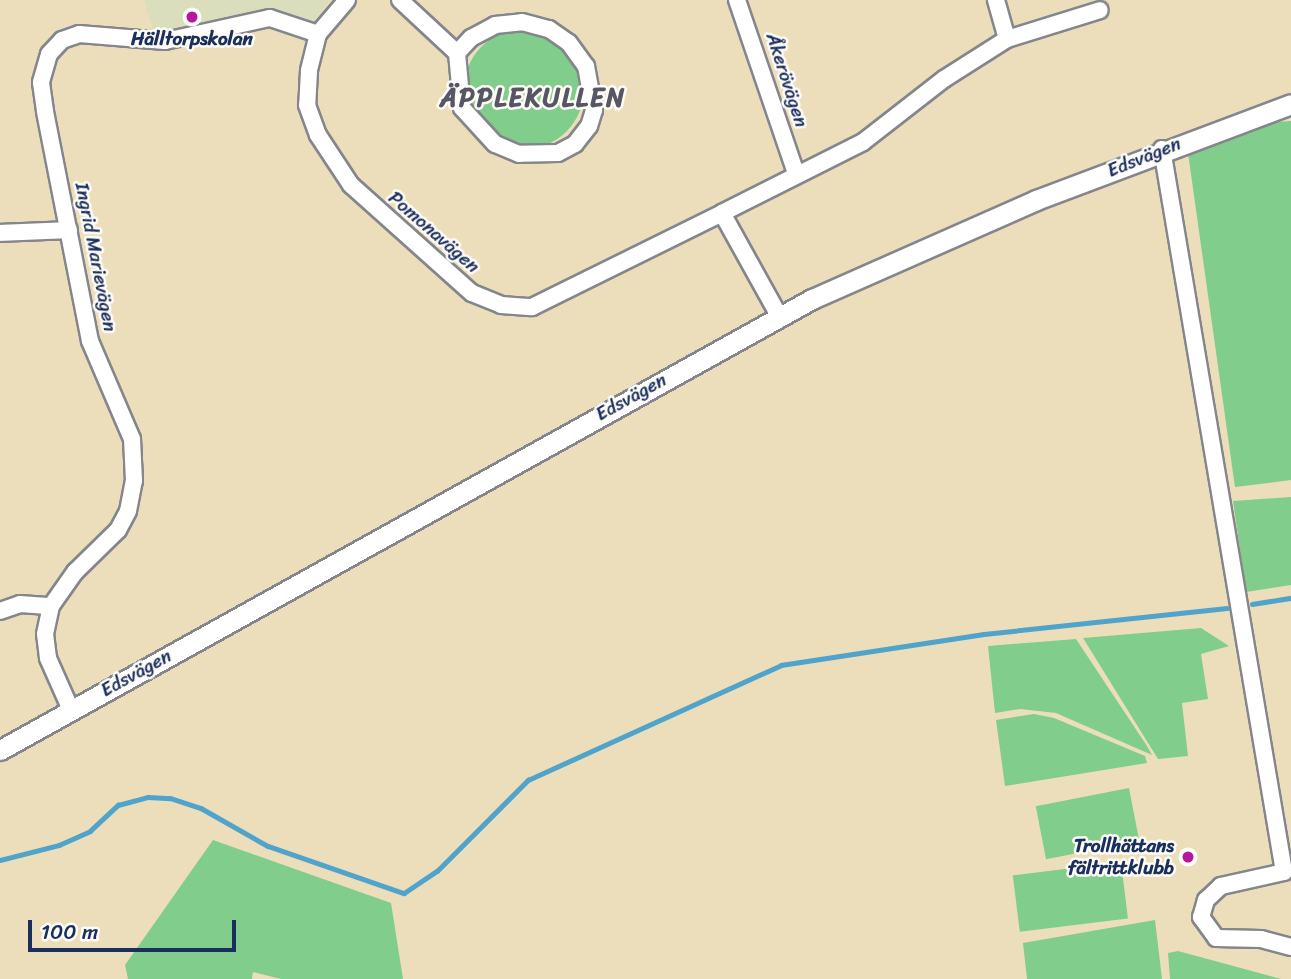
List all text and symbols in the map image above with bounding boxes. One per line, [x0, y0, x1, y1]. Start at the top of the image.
marker: Hälltorpskolan [184, 9, 200, 25]
place label: Hälltorpskolan [131, 28, 253, 50]
street label: Åkerövägen [761, 30, 813, 130]
district label: ÄPPLEKULLEN [441, 82, 625, 114]
street label: Edsvägen [1104, 132, 1184, 182]
street label: Ingrid Marievägen [70, 181, 122, 333]
street label: Pomonavägen [384, 186, 484, 278]
street label: Edsvägen [592, 368, 670, 426]
street label: Edsvägen [97, 644, 175, 702]
place label: Trollhättans fältrittklubb [1068, 835, 1174, 879]
marker: Trollhättans fältrittklubb [1180, 849, 1196, 865]
scale bar [32, 906, 240, 950]
text: 100 m [41, 913, 98, 951]

